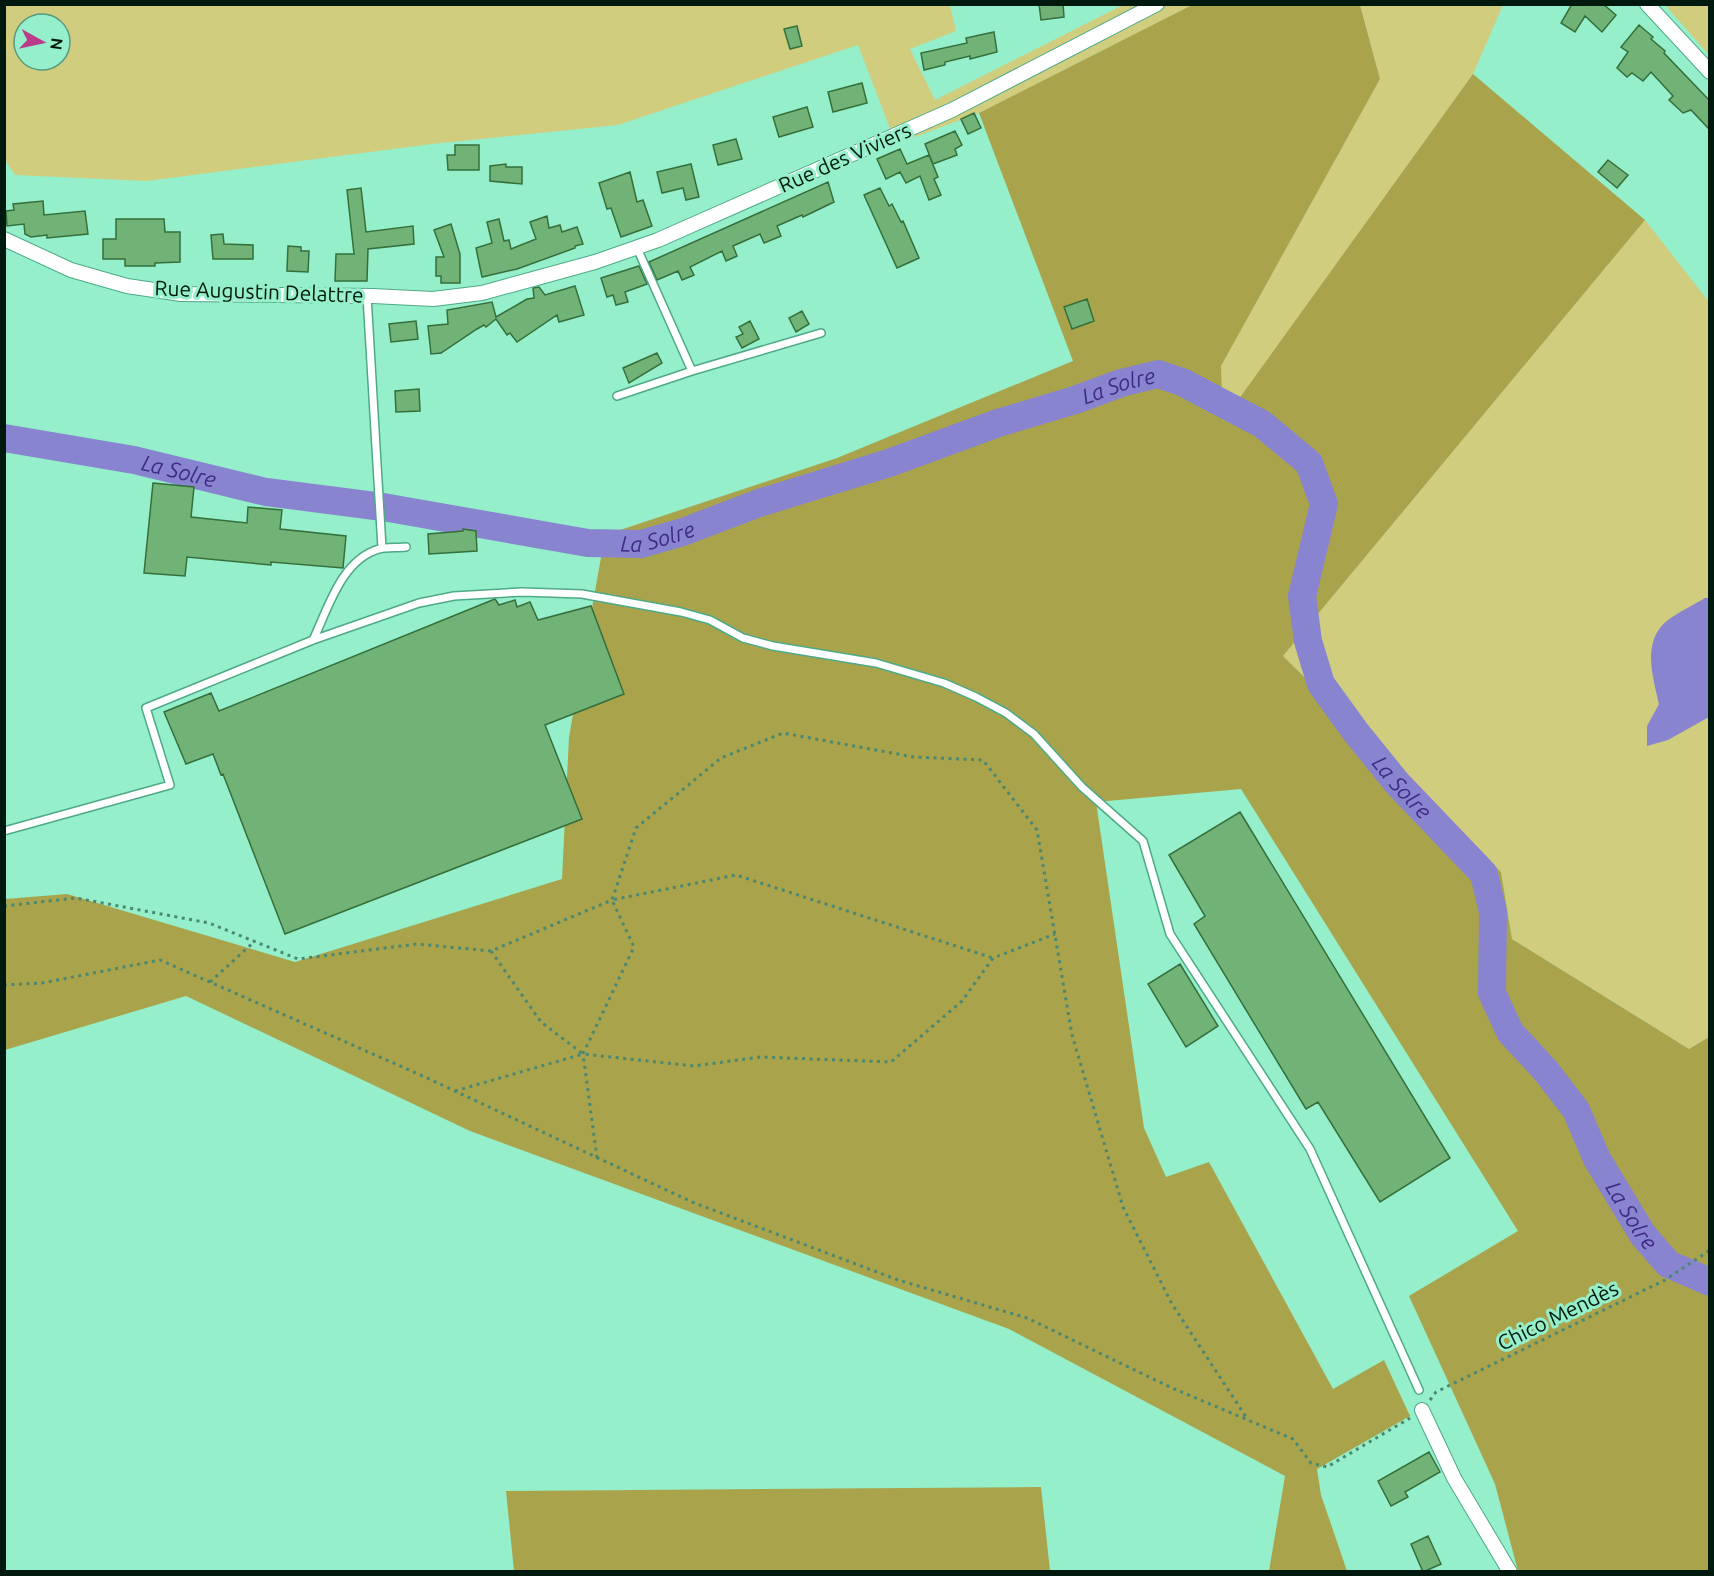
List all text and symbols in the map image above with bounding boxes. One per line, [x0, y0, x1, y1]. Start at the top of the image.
north arrow [12, 12, 72, 72]
text: N [47, 37, 67, 51]
street label: Rue des Viviers [775, 117, 914, 197]
street label: Rue Augustin Delattre [154, 275, 364, 307]
water label: La Solre [1078, 362, 1157, 409]
water label: La Solre [139, 449, 219, 491]
water label: La Solre [620, 516, 698, 556]
water label: La Solre [1368, 750, 1437, 823]
water label: La Solre [1601, 1176, 1663, 1254]
street label: Chico Mendès [1493, 1275, 1622, 1355]

